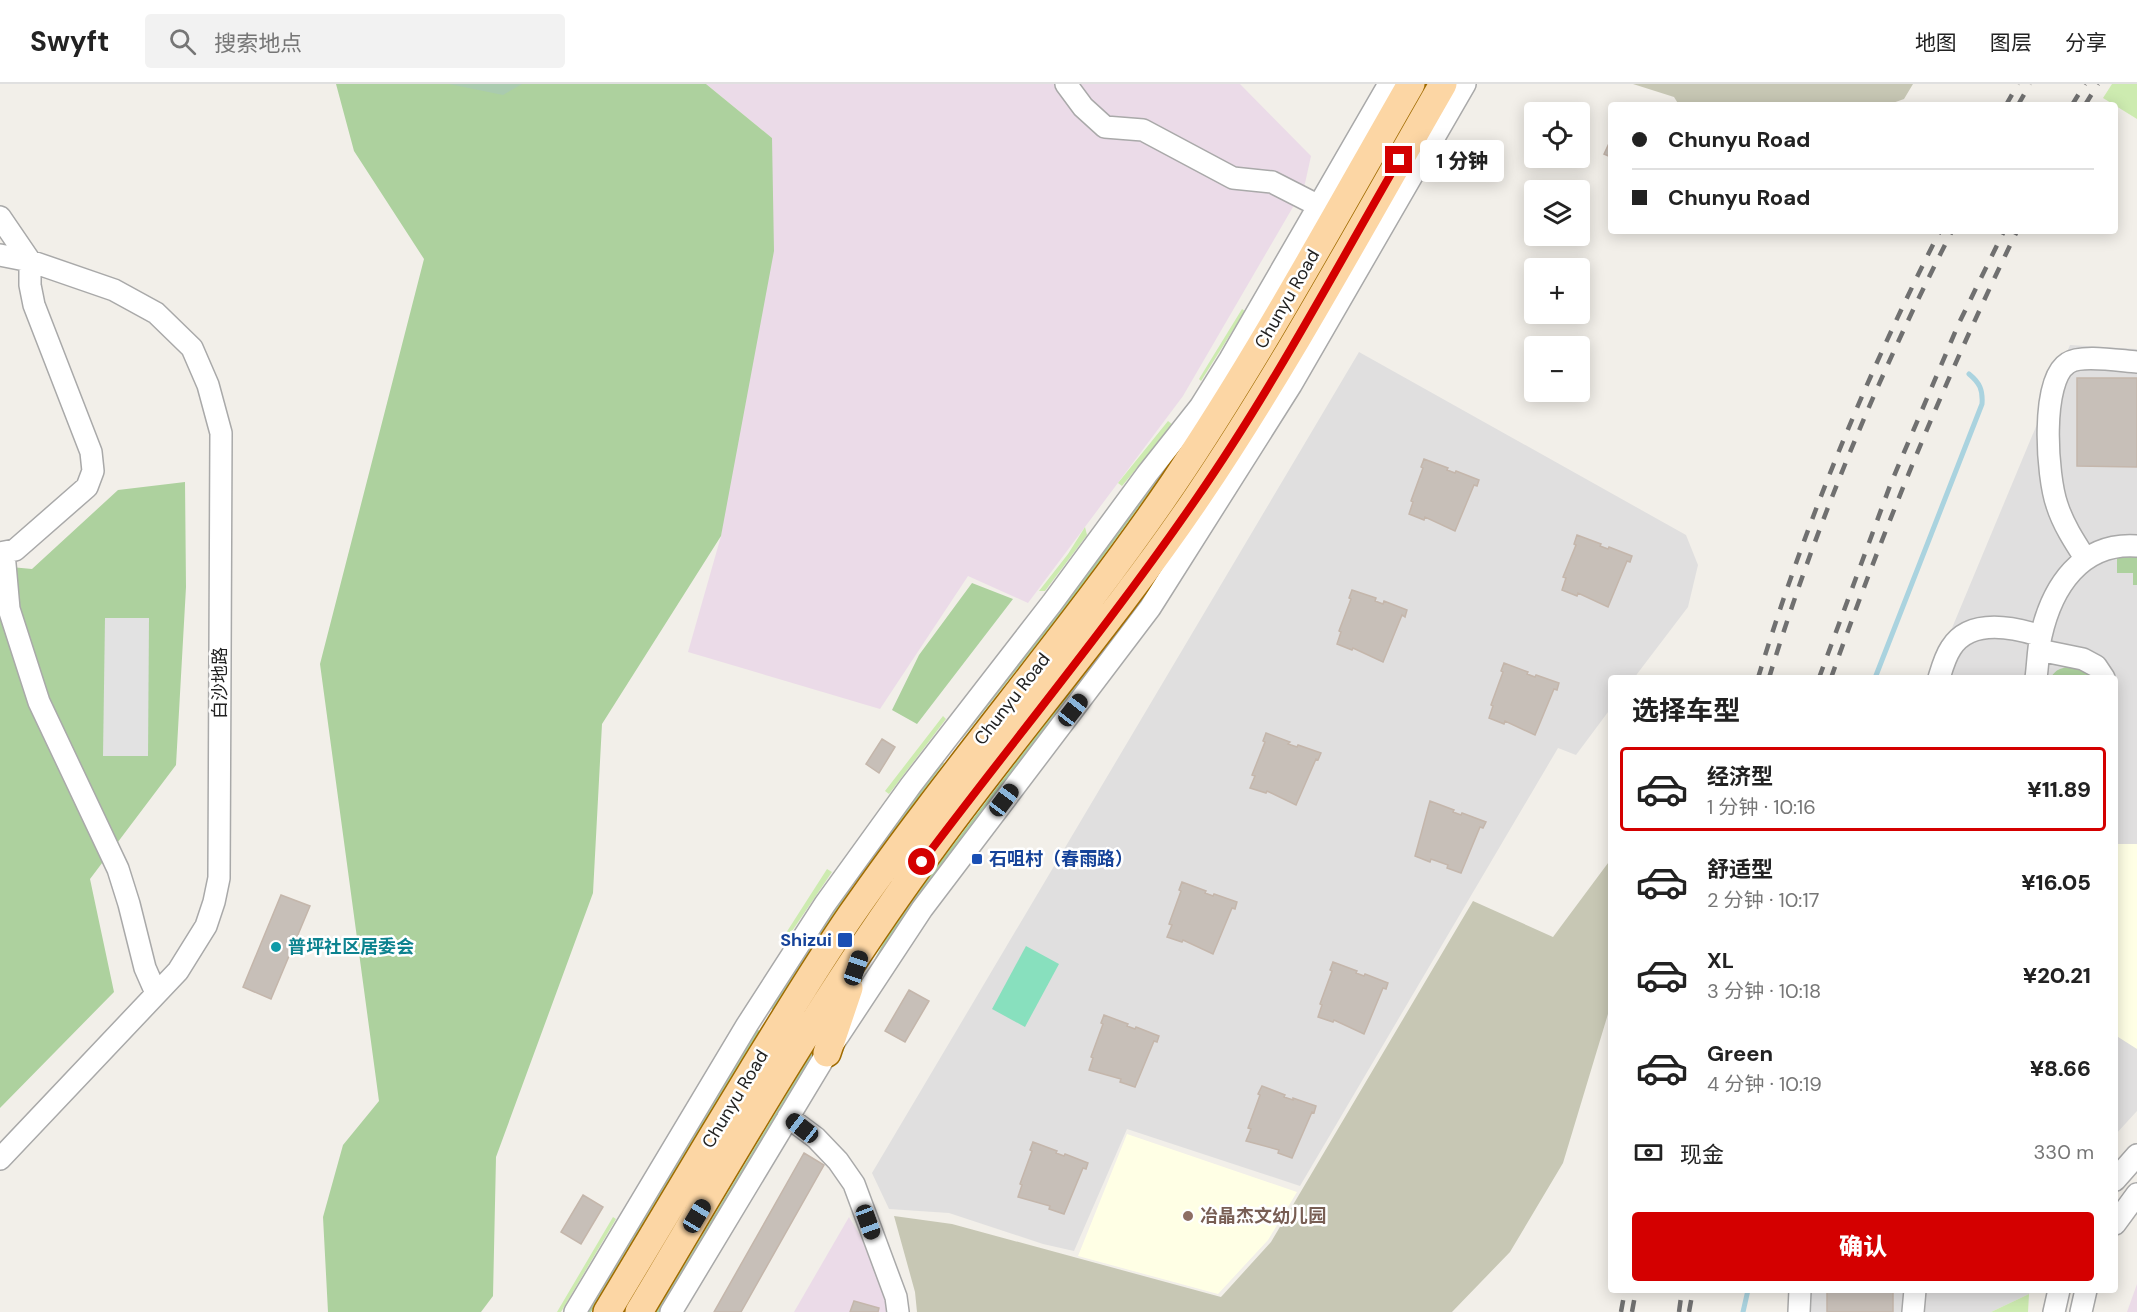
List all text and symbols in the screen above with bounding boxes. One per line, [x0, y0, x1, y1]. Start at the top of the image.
search box [145, 14, 565, 68]
text: Swyft [30, 23, 109, 60]
icon: search [166, 25, 199, 58]
text: 搜索地点 [214, 29, 302, 58]
text: 地图 [1915, 29, 1957, 57]
text: 图层 [1990, 29, 2032, 57]
text: 分享 [2065, 29, 2107, 57]
map controls [1524, 102, 1590, 402]
button: locate [1524, 102, 1590, 168]
text: Chunyu Road [1668, 125, 1811, 154]
callout: 1 分钟 [1420, 139, 1504, 181]
route end [1385, 146, 1412, 173]
text: 1 分钟 [1436, 148, 1488, 174]
button: layers [1524, 180, 1590, 246]
text: Chunyu Road [1668, 183, 1811, 212]
street label: Chunyu Road [1249, 245, 1325, 353]
button: + [1524, 258, 1590, 324]
button: − [1524, 336, 1590, 402]
street label: 白沙地路 [208, 647, 232, 719]
street label: Chunyu Road [968, 648, 1056, 750]
car [1055, 690, 1091, 730]
text: 选择车型 [1632, 693, 1740, 728]
icon: car [1635, 762, 1689, 816]
text: 经济型 [1707, 762, 1773, 791]
text: ¥11.89 [2027, 775, 2091, 804]
car [986, 780, 1022, 820]
text: 1 分钟 · 10:16 [1707, 794, 1816, 820]
place label: 石咀村（春雨路） [989, 847, 1133, 871]
route start [908, 848, 935, 875]
marker: 石咀村（春雨路） [970, 852, 984, 866]
icon: car [1635, 855, 1689, 909]
text: 舒适型 [1707, 855, 1773, 884]
text: ¥16.05 [2021, 868, 2091, 897]
text: 2 分钟 · 10:17 [1707, 887, 1819, 913]
place label: Shizui [780, 928, 832, 952]
marker: Shizui [836, 931, 854, 949]
place label: 普坪社区居委会 [288, 935, 414, 959]
marker: 普坪社区居委会 [269, 940, 283, 954]
text: XL [1707, 946, 1734, 975]
car [842, 948, 870, 988]
icon: car [1635, 948, 1689, 1002]
text: ¥20.21 [2023, 961, 2091, 990]
text: 3 分钟 · 10:18 [1707, 978, 1821, 1004]
text: Green [1707, 1039, 1773, 1068]
icon: car [1635, 1041, 1689, 1095]
street label: Chunyu Road [696, 1045, 774, 1153]
text: ¥8.66 [2030, 1054, 2091, 1083]
text: 4 分钟 · 10:19 [1707, 1071, 1822, 1097]
car [782, 1110, 822, 1146]
icon: cash [1632, 1136, 1665, 1169]
text: 330 m [2034, 1139, 2094, 1165]
text: 现金 [1680, 1140, 1724, 1169]
car [680, 1196, 714, 1236]
car [853, 1202, 883, 1242]
place label: 冶晶杰文幼儿园 [1200, 1204, 1326, 1228]
marker: 冶晶杰文幼儿园 [1181, 1209, 1195, 1223]
button: 确认 [1632, 1212, 2094, 1281]

